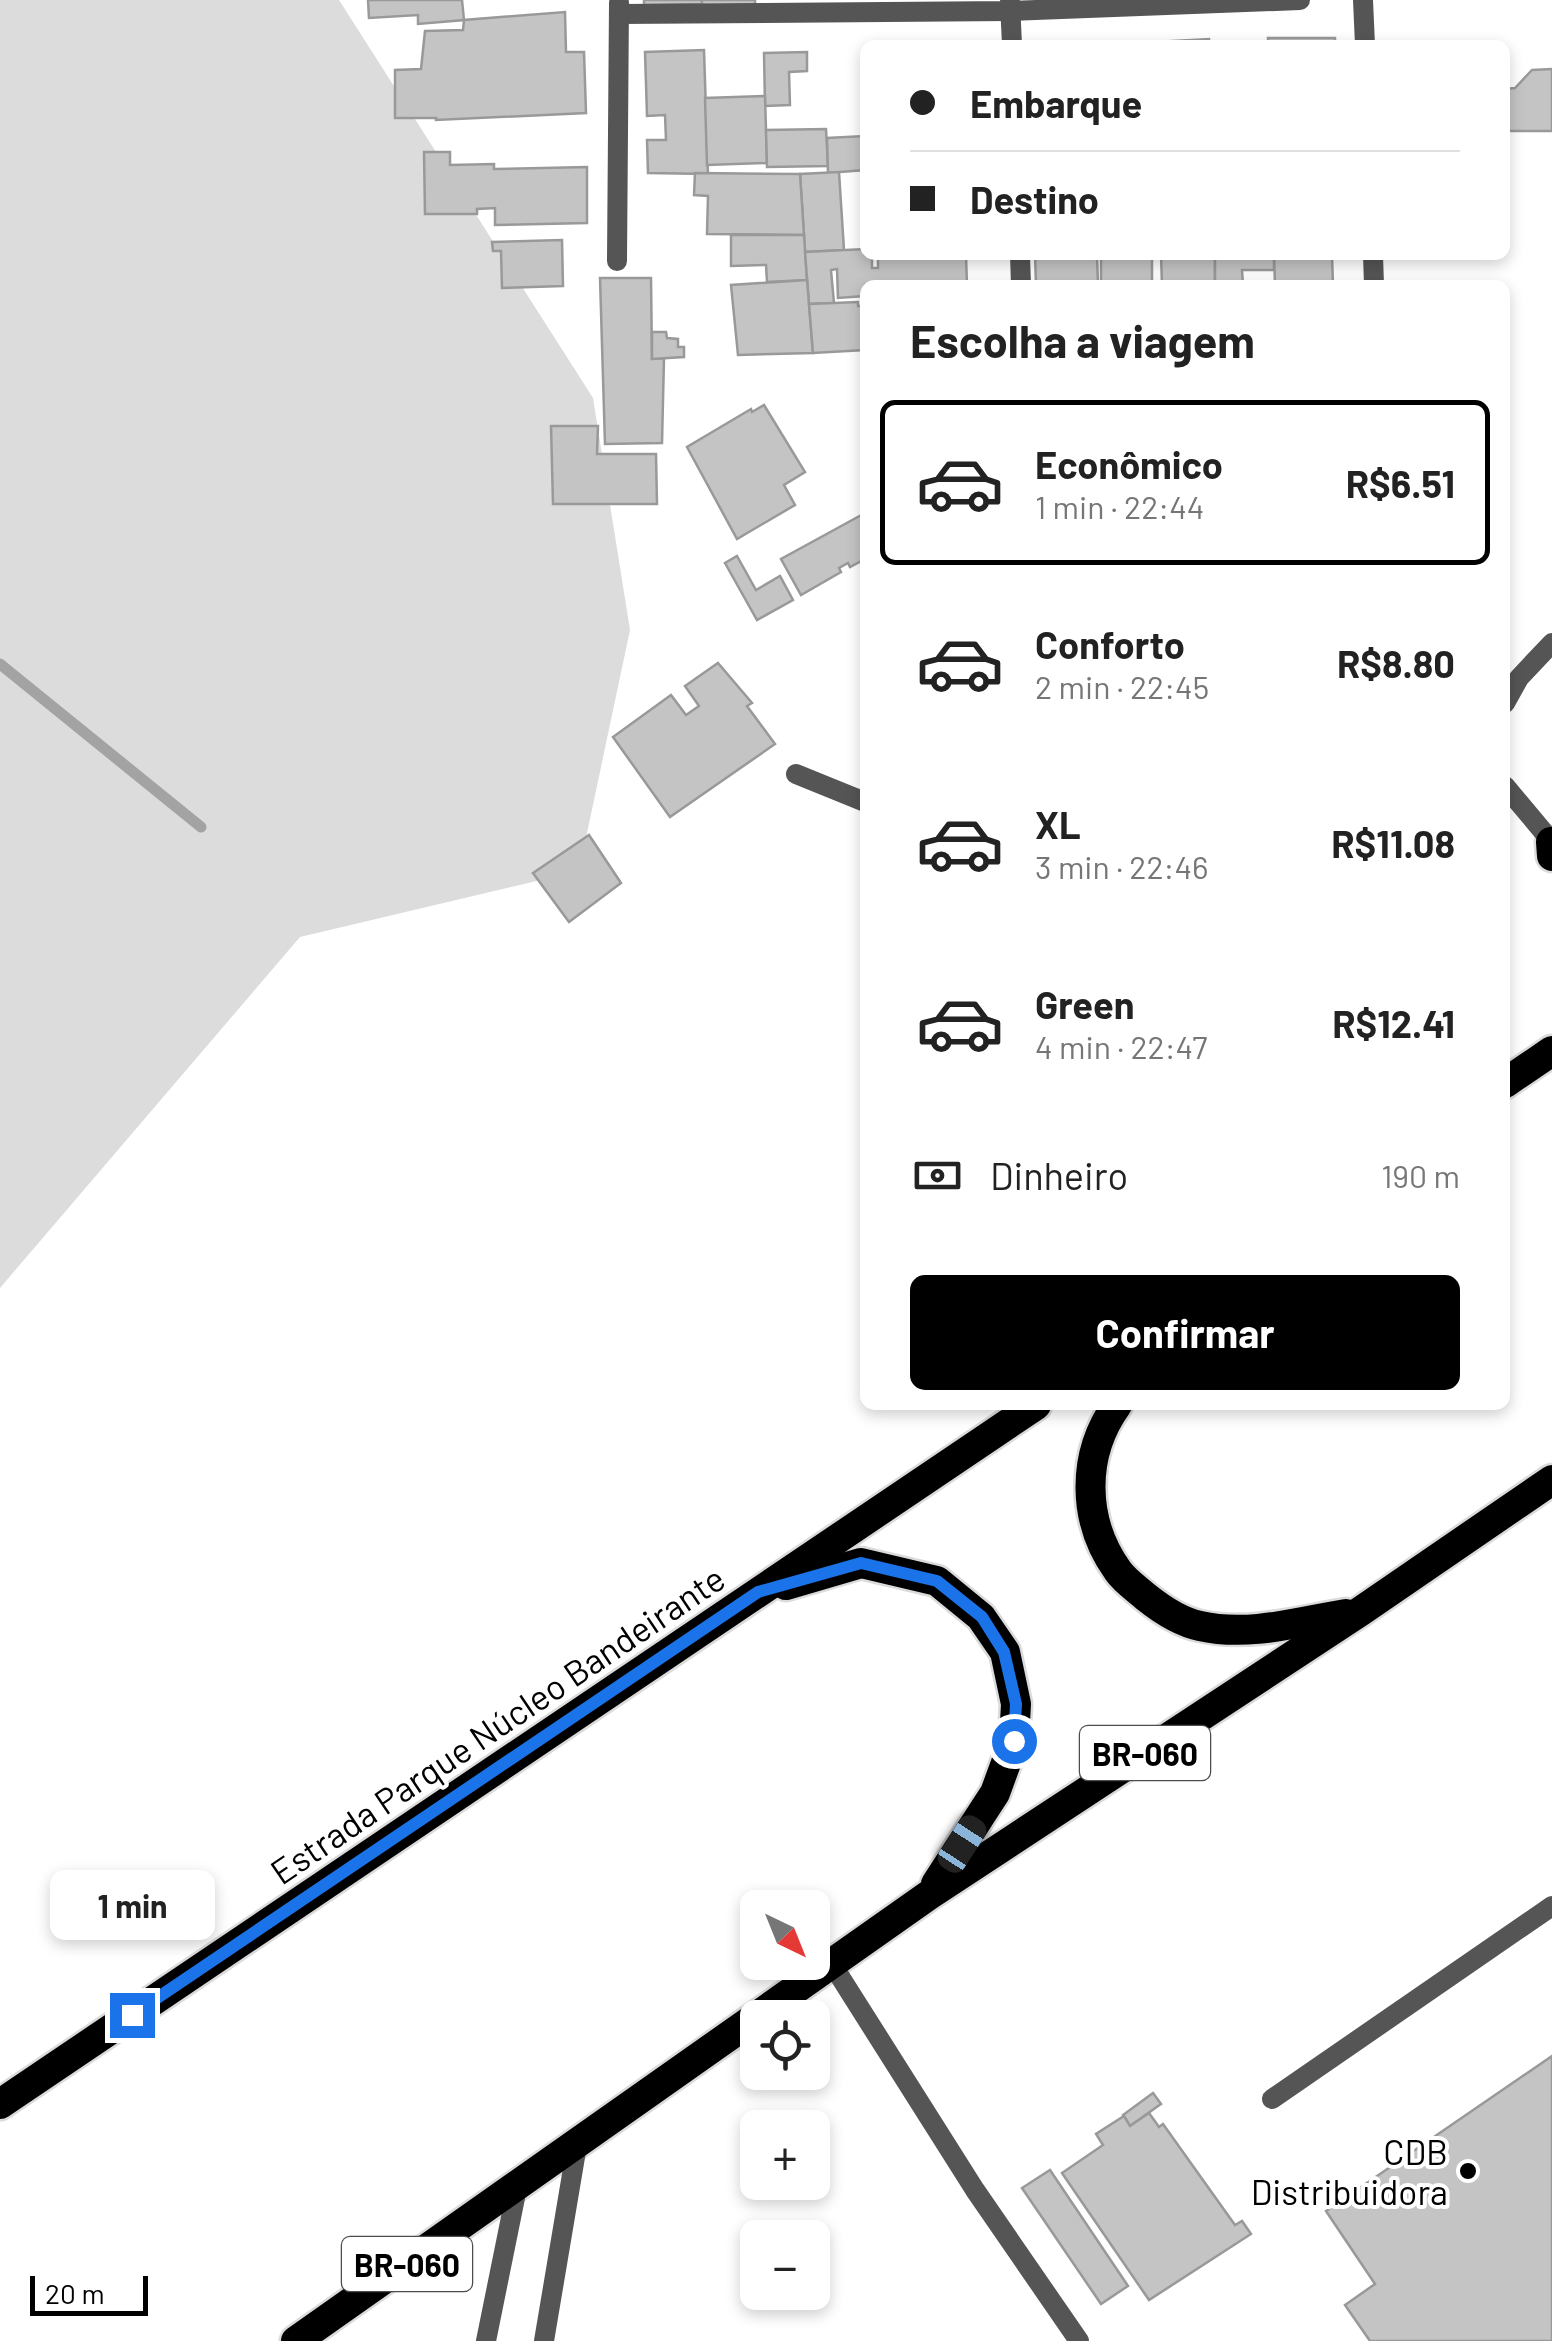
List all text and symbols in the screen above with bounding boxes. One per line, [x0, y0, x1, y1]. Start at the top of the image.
text: Embarque [970, 80, 1142, 126]
text: Destino [970, 176, 1099, 222]
text: Escolha a viagem [910, 313, 1255, 367]
icon: car [915, 438, 1005, 528]
text: Econômico [1035, 441, 1223, 487]
text: R$6.51 [1346, 460, 1455, 506]
text: 1 min · 22:44 [1035, 487, 1204, 525]
icon: car [915, 618, 1005, 708]
text: Conforto [1035, 621, 1185, 667]
text: R$8.80 [1337, 640, 1455, 686]
text: 2 min · 22:45 [1035, 667, 1209, 705]
icon: car [915, 798, 1005, 888]
text: XL [1035, 801, 1081, 847]
text: R$11.08 [1331, 820, 1455, 866]
text: 3 min · 22:46 [1035, 847, 1209, 885]
icon: car [915, 978, 1005, 1068]
text: Green [1035, 981, 1135, 1027]
text: R$12.41 [1332, 1000, 1455, 1046]
text: 4 min · 22:47 [1035, 1027, 1207, 1065]
icon: cash [910, 1148, 965, 1203]
text: Dinheiro [990, 1152, 1128, 1198]
text: 190 m [1381, 1156, 1460, 1194]
button: Confirmar [910, 1275, 1460, 1390]
street label: Estrada Parque Núcleo Bandeirante [262, 1556, 732, 1892]
route start [992, 1719, 1037, 1764]
road number: BR-060 [1080, 1726, 1210, 1780]
car [933, 1811, 991, 1877]
callout: 1 min [49, 1870, 214, 1940]
text: 1 min [97, 1886, 168, 1924]
north arrow [740, 1890, 830, 1980]
map controls [740, 1890, 830, 2310]
route end [110, 1993, 155, 2038]
button: locate [740, 2000, 830, 2090]
button: + [740, 2110, 830, 2200]
place label: CDB Distribuidora [1251, 2130, 1448, 2212]
marker: CDB Distribuidora [1457, 2160, 1479, 2182]
button: − [740, 2220, 830, 2310]
road number: BR-060 [342, 2237, 472, 2291]
scale bar [30, 2271, 148, 2316]
text: 20 m [45, 2276, 105, 2310]

